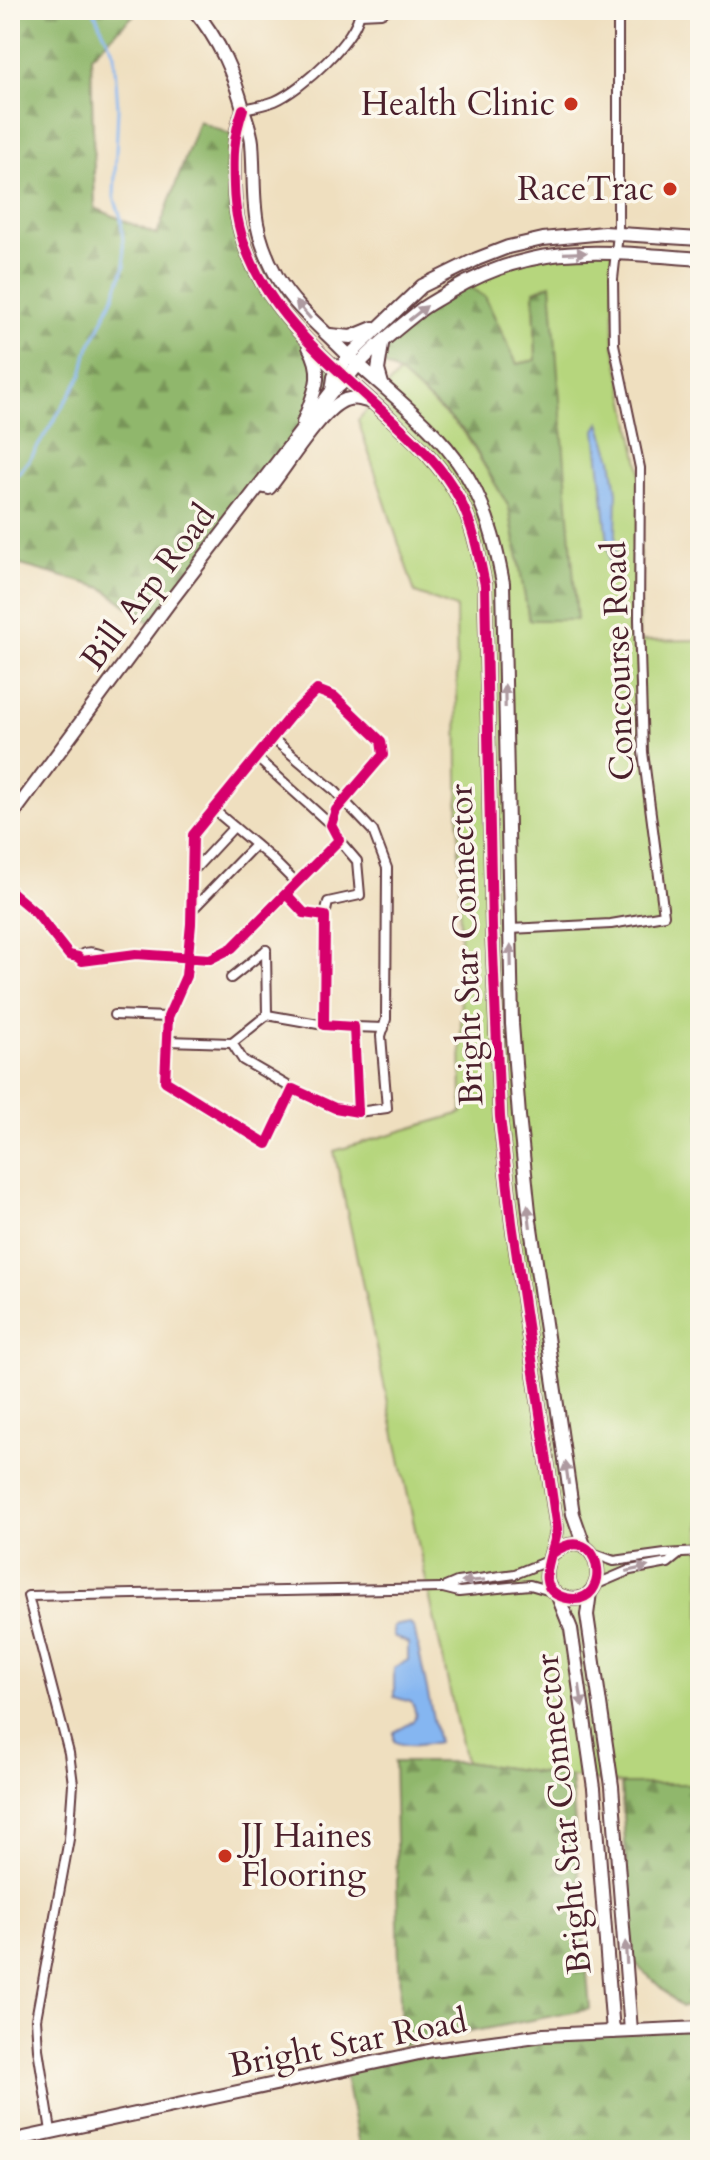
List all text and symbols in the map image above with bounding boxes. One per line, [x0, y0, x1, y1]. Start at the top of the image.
place label: Health Clinic [361, 81, 555, 127]
marker: Health Clinic [562, 95, 580, 113]
place label: RaceTrac [517, 166, 654, 212]
marker: RaceTrac [661, 180, 679, 198]
one-way arrow [563, 246, 588, 259]
one-way arrow [295, 300, 312, 320]
one-way arrow [408, 306, 428, 322]
street label: Bill Arp Road [70, 494, 226, 680]
street label: Concourse Road [591, 541, 645, 781]
one-way arrow [498, 683, 511, 708]
street label: Bright Star Connector [437, 783, 495, 1107]
one-way arrow [505, 943, 517, 968]
one-way arrow [522, 1203, 535, 1228]
one-way arrow [560, 1460, 573, 1485]
one-way arrow [624, 1562, 649, 1575]
one-way arrow [460, 1574, 485, 1587]
street label: Bright Star Connector [523, 1651, 603, 1977]
one-way arrow [575, 1684, 588, 1709]
place label: JJ Haines Flooring [236, 1813, 372, 1898]
marker: JJ Haines Flooring [216, 1847, 234, 1865]
one-way arrow [619, 1940, 632, 1965]
street label: Bright Star Road [225, 1997, 471, 2089]

